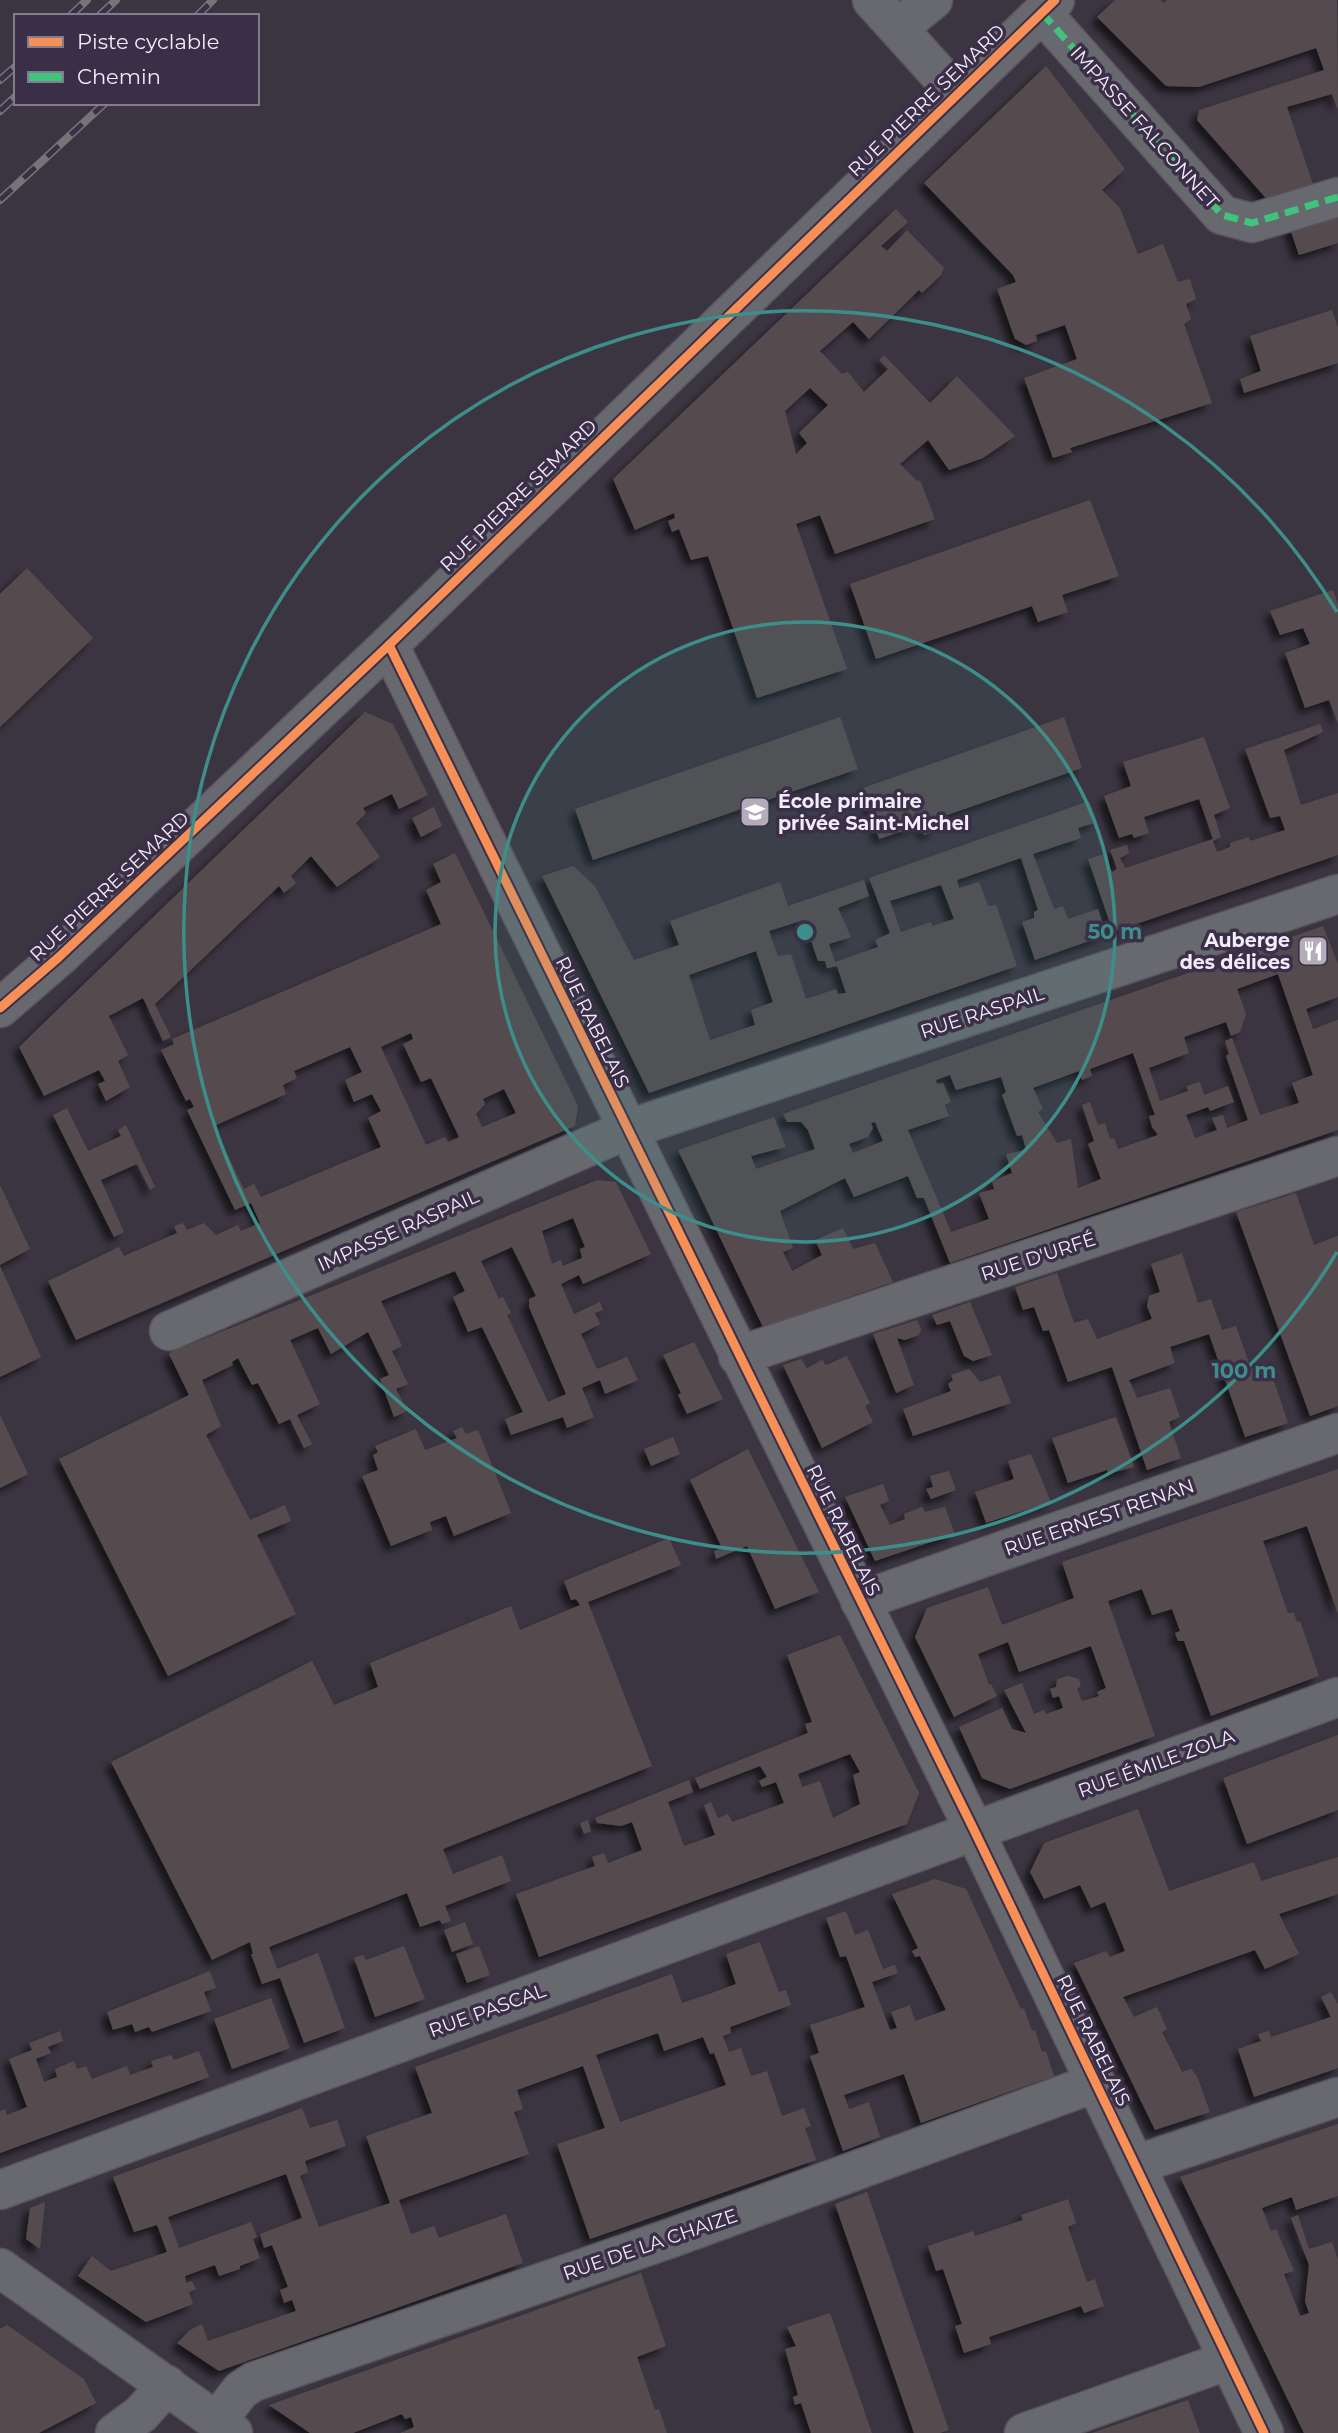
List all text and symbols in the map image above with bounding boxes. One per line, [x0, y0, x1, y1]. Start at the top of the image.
legend [14, 14, 259, 105]
street label: RUE PIERRE SEMARD [843, 19, 1010, 181]
text: Piste cyclable [77, 29, 219, 54]
street label: IMPASSE FALCONNET [1066, 41, 1224, 213]
text: Chemin [77, 64, 161, 89]
street label: RUE PIERRE SEMARD [435, 414, 602, 576]
place label: École primaire privée Saint-Michel [778, 790, 969, 835]
school or university icon: École primaire privée Saint-Michel [738, 795, 772, 829]
street label: RUE PIERRE SEMARD [25, 807, 194, 966]
text: 50 m [1088, 919, 1142, 944]
centre of rings [793, 920, 817, 944]
place label: Auberge des délices [1180, 929, 1290, 974]
restaurant icon: Auberge des délices [1296, 934, 1330, 968]
street label: RUE RABELAIS [551, 953, 634, 1092]
street label: RUE RASPAIL [917, 981, 1048, 1043]
street label: IMPASSE RASPAIL [314, 1184, 483, 1276]
street label: RUE D'URFÉ [978, 1227, 1098, 1286]
text: 100 m [1212, 1358, 1276, 1383]
street label: RUE RABELAIS [802, 1461, 885, 1600]
street label: RUE ERNEST RENAN [1001, 1474, 1197, 1561]
street label: RUE ÉMILE ZOLA [1075, 1724, 1238, 1802]
street label: RUE RABELAIS [1052, 1971, 1135, 2110]
street label: RUE PASCAL [426, 1978, 549, 2042]
street label: RUE DE LA CHAIZE [560, 2204, 740, 2285]

